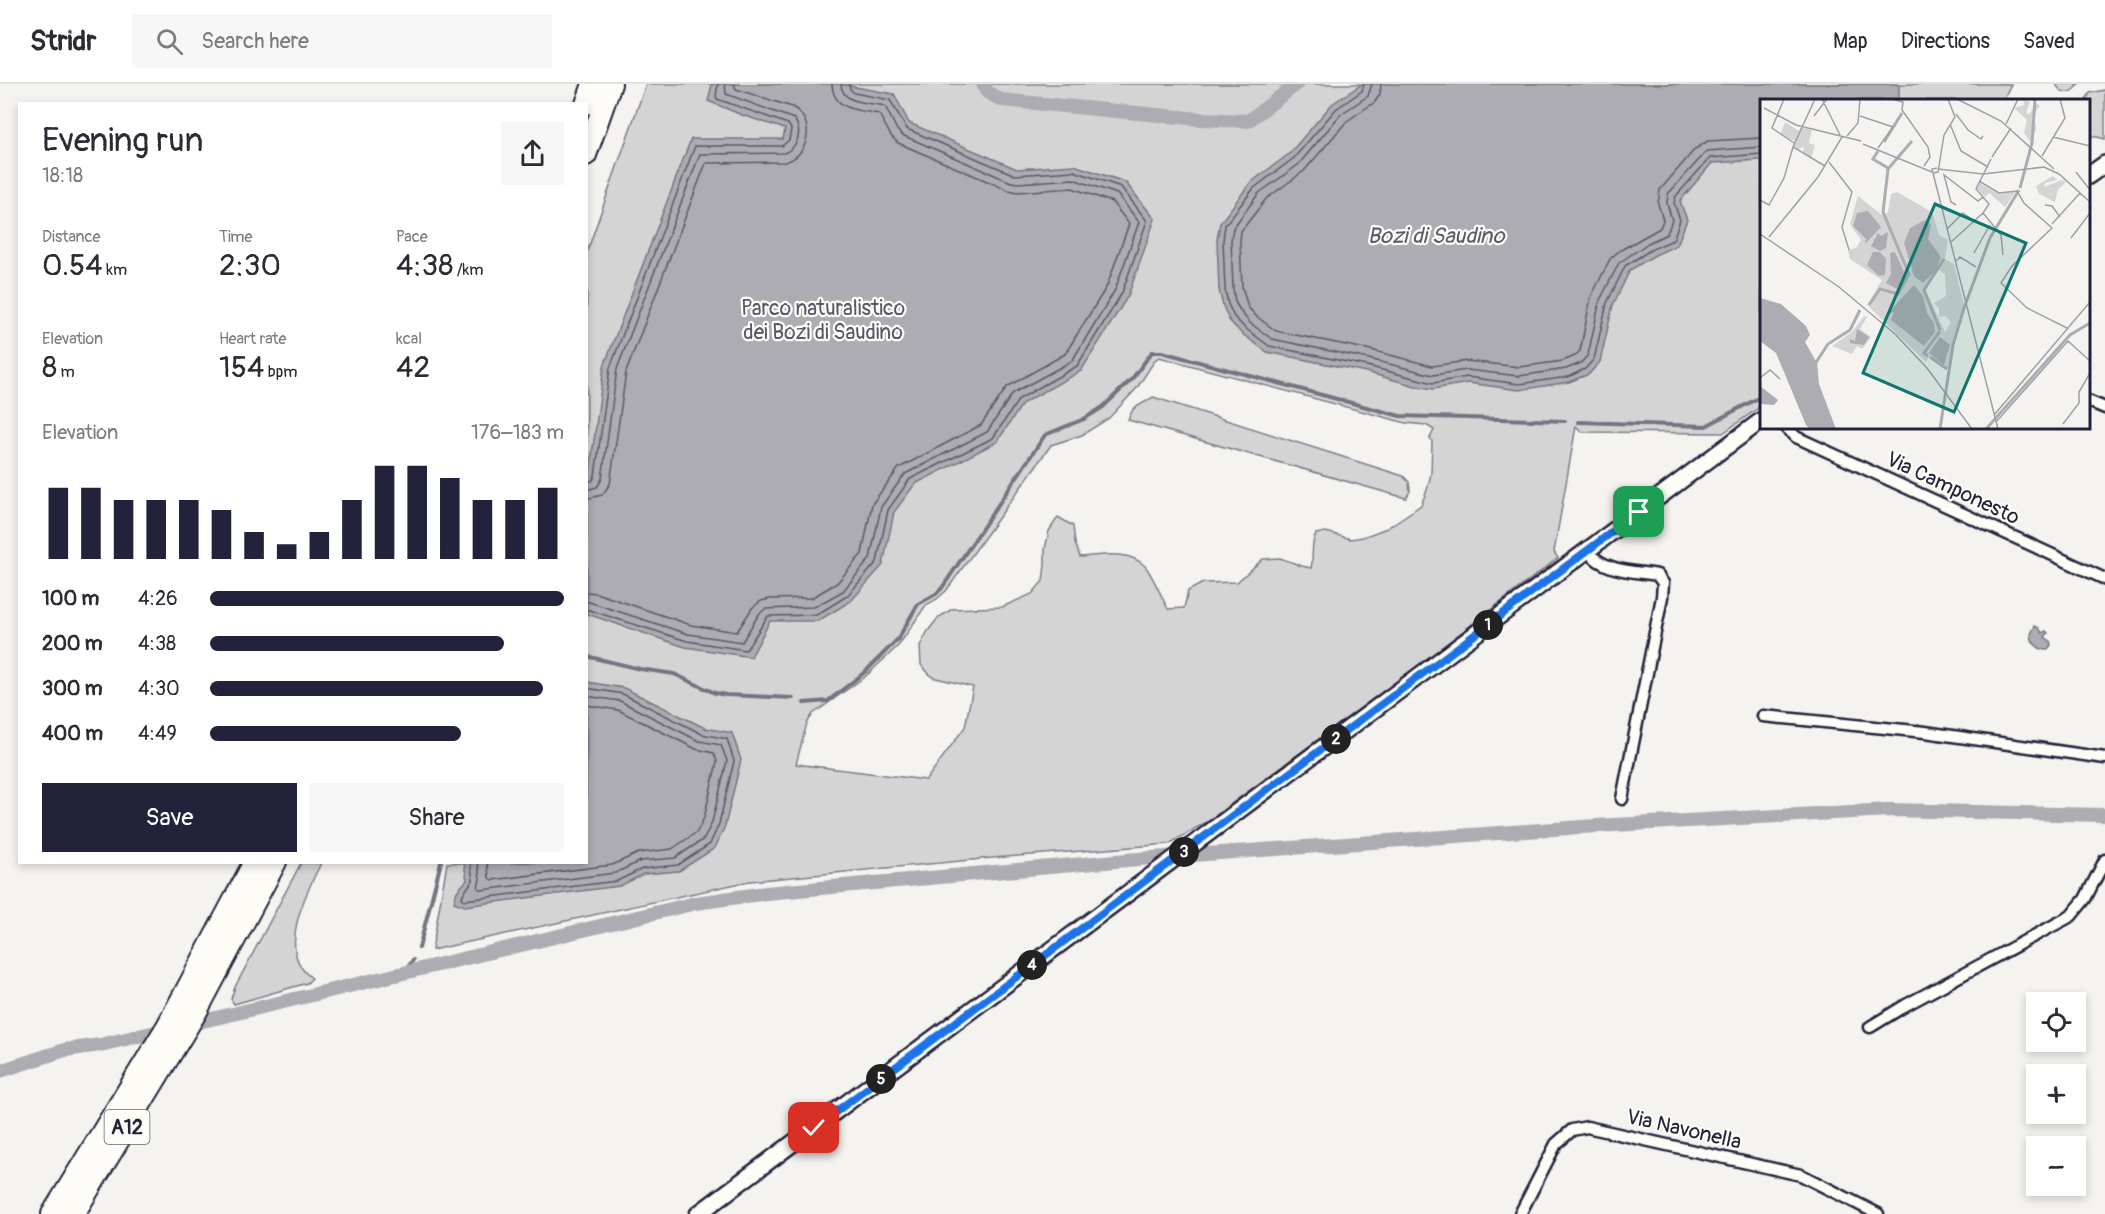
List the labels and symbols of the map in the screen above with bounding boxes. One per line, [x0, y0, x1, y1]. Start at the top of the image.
inset map [1760, 99, 2090, 429]
water label: Bozi di Saudino [1368, 222, 1507, 250]
park label: Parco naturalistico dei Bozi di Saudino [741, 295, 905, 346]
street label: Via Camponesto [1882, 446, 2024, 531]
pin [1613, 486, 1664, 537]
pin: 1 [1473, 610, 1503, 640]
pin: 2 [1321, 724, 1351, 754]
pin: 3 [1169, 837, 1199, 867]
pin: 4 [1017, 950, 1047, 980]
pin: 5 [866, 1064, 896, 1094]
pin [788, 1102, 839, 1153]
street label: Via Navonella [1624, 1103, 1744, 1156]
road number: A12 [104, 1110, 150, 1144]

